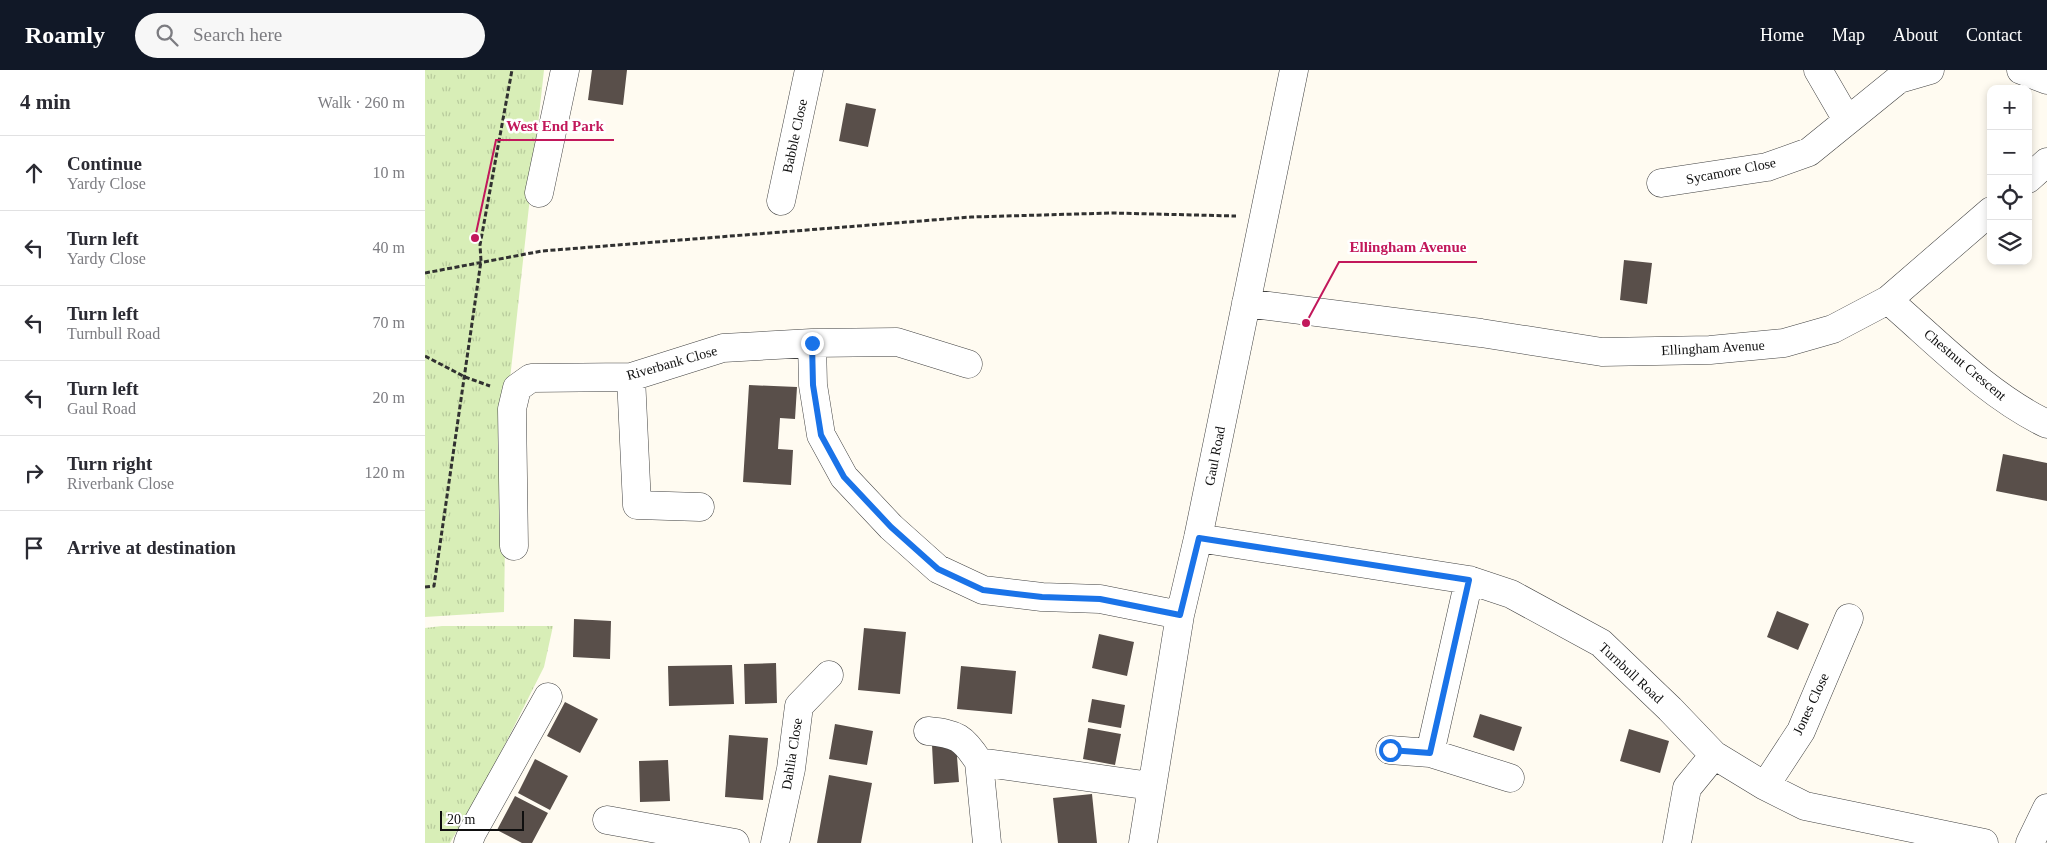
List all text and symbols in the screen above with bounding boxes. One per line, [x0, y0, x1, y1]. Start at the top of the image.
search box [135, 13, 485, 58]
icon: search [153, 21, 181, 49]
text: Roamly [25, 22, 105, 48]
text: Search here [193, 24, 282, 45]
text: Home [1760, 25, 1804, 45]
text: Map [1832, 25, 1865, 45]
text: About [1893, 25, 1938, 45]
text: Contact [1966, 25, 2022, 45]
map controls [1987, 85, 2032, 265]
button: + [1987, 85, 2032, 130]
text: 4 min [20, 90, 71, 114]
text: Walk · 260 m [318, 94, 405, 111]
street label: Babble Close [780, 98, 810, 174]
callout: West End Park [496, 110, 614, 140]
text: West End Park [506, 118, 604, 134]
button: − [1987, 130, 2032, 175]
text: Continue [67, 153, 142, 174]
street label: Sycamore Close [1685, 155, 1777, 187]
icon: ahead [20, 159, 48, 187]
text: 10 m [373, 164, 405, 181]
text: Yardy Close [67, 175, 146, 192]
button: locate [1987, 175, 2032, 220]
button: layers [1987, 220, 2032, 265]
text: Turn left [67, 228, 139, 249]
callout: Ellingham Avenue [1339, 232, 1477, 262]
icon: left [20, 234, 48, 262]
text: 40 m [373, 239, 405, 256]
text: Ellingham Avenue [1350, 239, 1467, 255]
text: Yardy Close [67, 250, 146, 267]
text: Turn left [67, 303, 139, 324]
icon: left [20, 309, 48, 337]
text: 70 m [373, 314, 405, 331]
text: Turnbull Road [67, 325, 160, 342]
street label: Chestnut Crescent [1921, 326, 2009, 404]
route end [801, 332, 824, 355]
street label: Ellingham Avenue [1661, 338, 1765, 358]
street label: Riverbank Close [625, 343, 719, 383]
text: Turn left [67, 378, 139, 399]
icon: left [20, 384, 48, 412]
text: 20 m [373, 389, 405, 406]
text: Gaul Road [67, 400, 136, 417]
street label: Gaul Road [1202, 425, 1228, 487]
text: Turn right [67, 453, 152, 474]
icon: right [20, 459, 48, 487]
text: 120 m [365, 464, 405, 481]
text: Riverbank Close [67, 475, 174, 492]
icon: arrive [20, 534, 48, 562]
text: Arrive at destination [67, 537, 236, 558]
street label: Turnbull Road [1596, 640, 1666, 706]
street label: Jones Close [1790, 671, 1832, 737]
street label: Dahlia Close [779, 717, 805, 791]
route start [1379, 739, 1402, 762]
scale bar [440, 808, 524, 831]
text: 20 m [447, 812, 475, 827]

